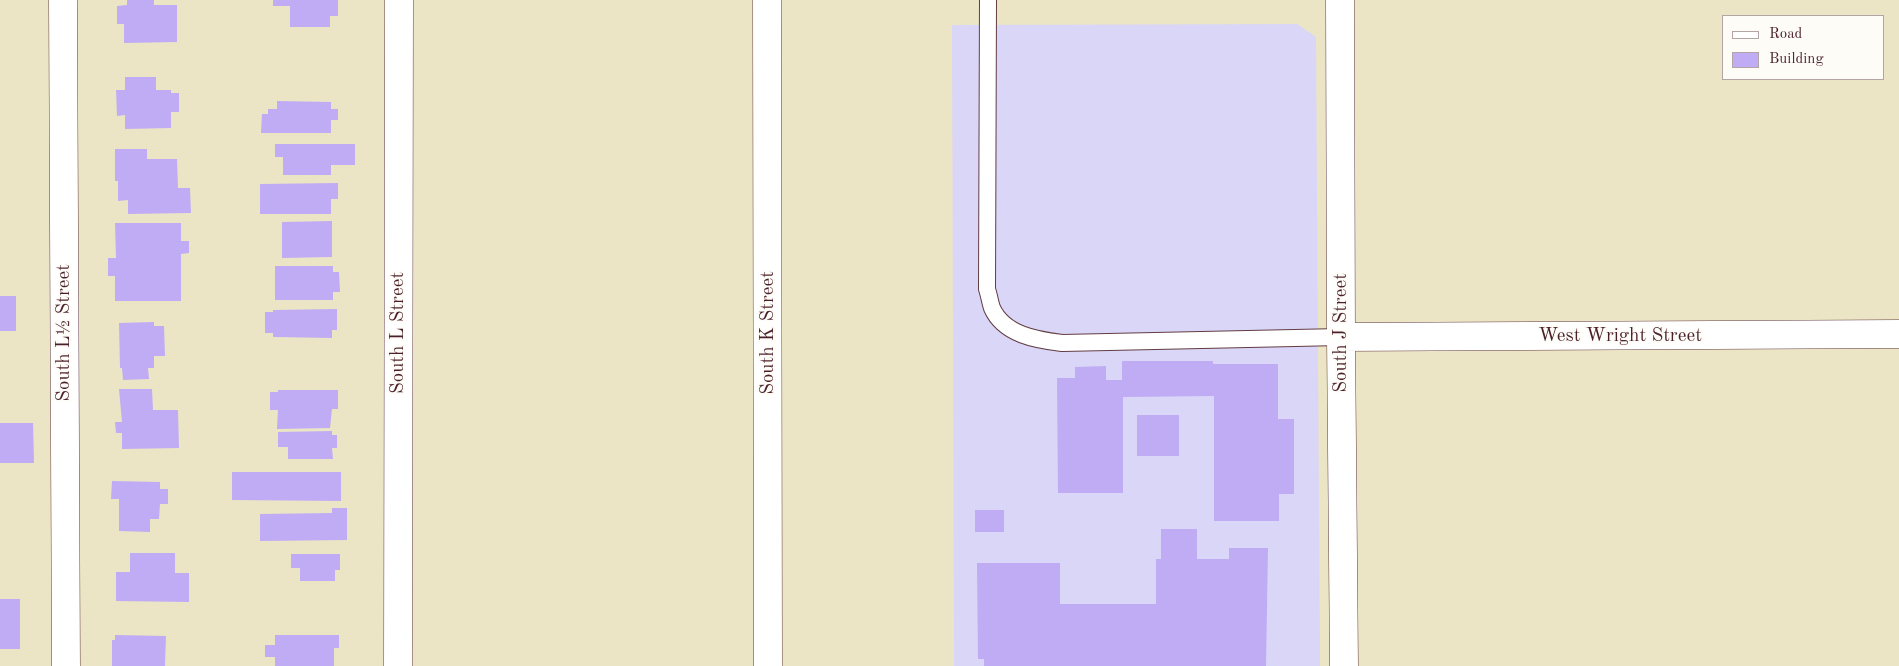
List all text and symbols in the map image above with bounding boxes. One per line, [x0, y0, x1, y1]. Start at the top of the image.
legend [1722, 15, 1884, 80]
text: Road [1769, 27, 1802, 42]
text: Building [1769, 52, 1824, 67]
street label: South L½ Street [53, 264, 75, 402]
street label: South K Street [757, 271, 779, 395]
street label: South L Street [387, 272, 409, 394]
street label: South J Street [1330, 273, 1352, 393]
street label: West Wright Street [1538, 325, 1702, 347]

